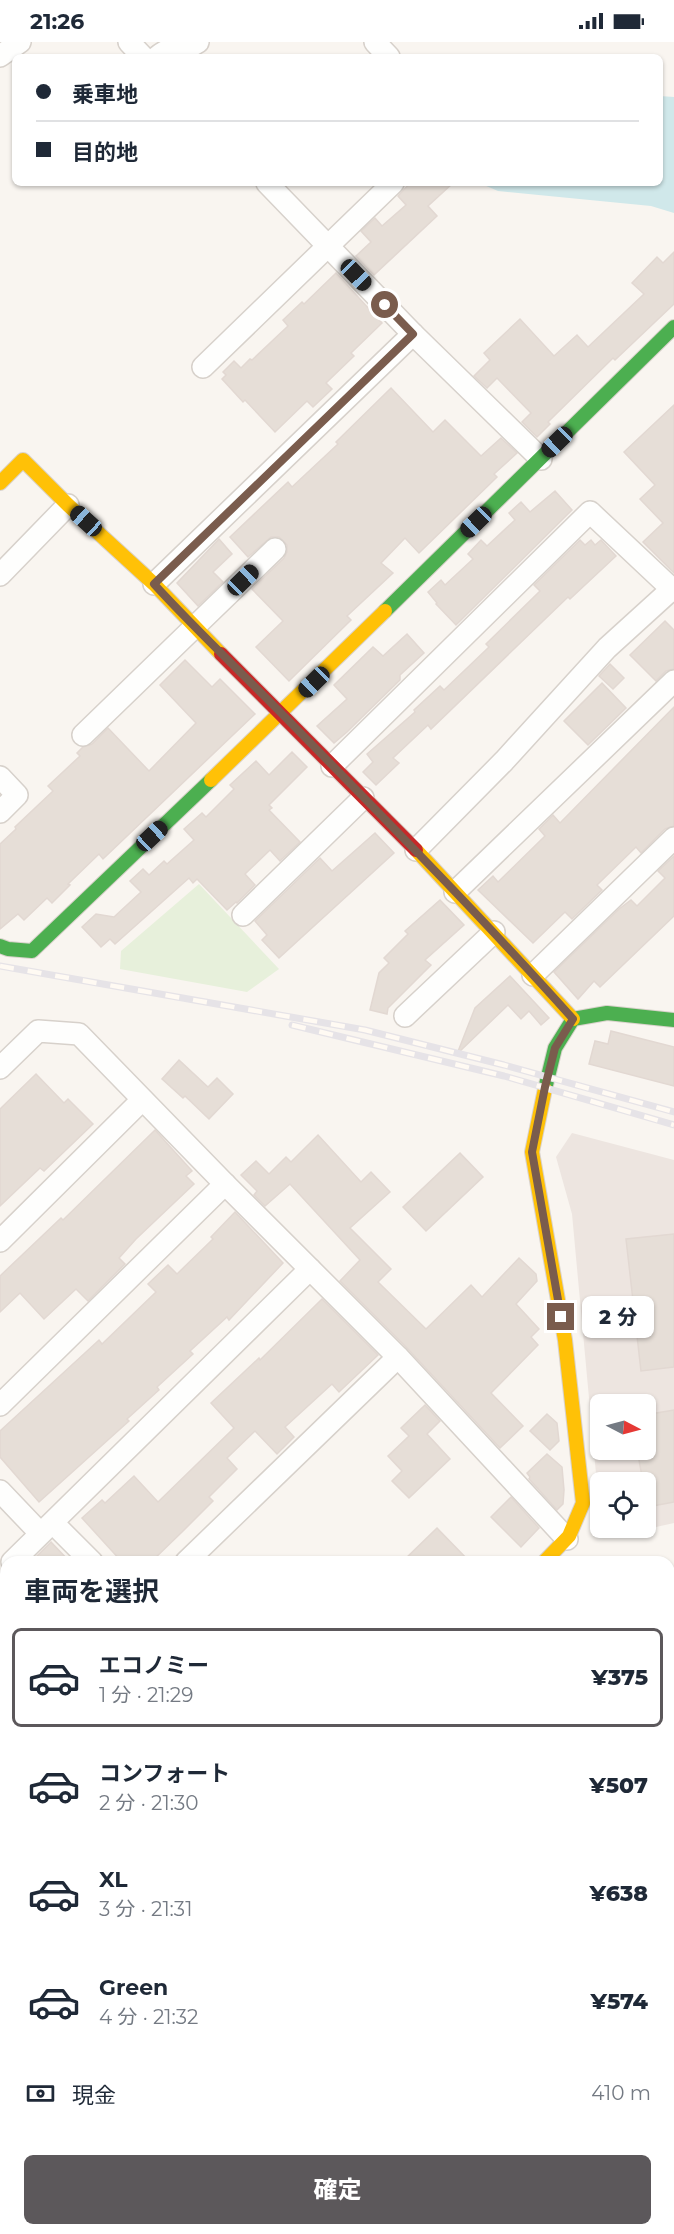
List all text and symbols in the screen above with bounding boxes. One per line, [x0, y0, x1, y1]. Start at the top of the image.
text: 21:26 [30, 8, 84, 35]
text: 乗車地 [72, 81, 138, 108]
text: 目的地 [72, 139, 138, 166]
car [337, 256, 375, 294]
route start [371, 291, 398, 318]
car [538, 423, 576, 461]
car [67, 502, 105, 540]
car [457, 503, 495, 541]
car [224, 561, 262, 599]
car [295, 663, 333, 701]
car [133, 817, 171, 855]
callout: 2 分 [582, 1296, 654, 1338]
route end [547, 1303, 574, 1330]
text: 2 分 [599, 1305, 637, 1329]
north arrow [590, 1394, 656, 1460]
map controls [590, 1394, 656, 1538]
button: locate [590, 1472, 656, 1538]
text: 車両を選択 [24, 1575, 159, 1608]
icon: car [27, 1651, 81, 1705]
text: エコノミー [99, 1652, 209, 1679]
text: ¥375 [591, 1664, 648, 1691]
text: 1 分 · 21:29 [99, 1683, 193, 1707]
icon: car [27, 1759, 81, 1813]
text: コンフォート [99, 1760, 230, 1787]
text: ¥507 [589, 1772, 648, 1799]
text: 2 分 · 21:30 [99, 1791, 198, 1815]
text: XL [99, 1866, 128, 1893]
icon: car [27, 1867, 81, 1921]
text: ¥638 [589, 1880, 648, 1907]
text: 3 分 · 21:31 [99, 1897, 192, 1921]
text: Green [99, 1974, 168, 2001]
icon: car [27, 1975, 81, 2029]
text: ¥574 [590, 1988, 648, 2015]
text: 4 分 · 21:32 [99, 2005, 198, 2029]
icon: cash [24, 2077, 57, 2110]
text: 410 m [591, 2081, 651, 2105]
text: 現金 [72, 2082, 116, 2109]
button: 確定 [24, 2155, 651, 2224]

